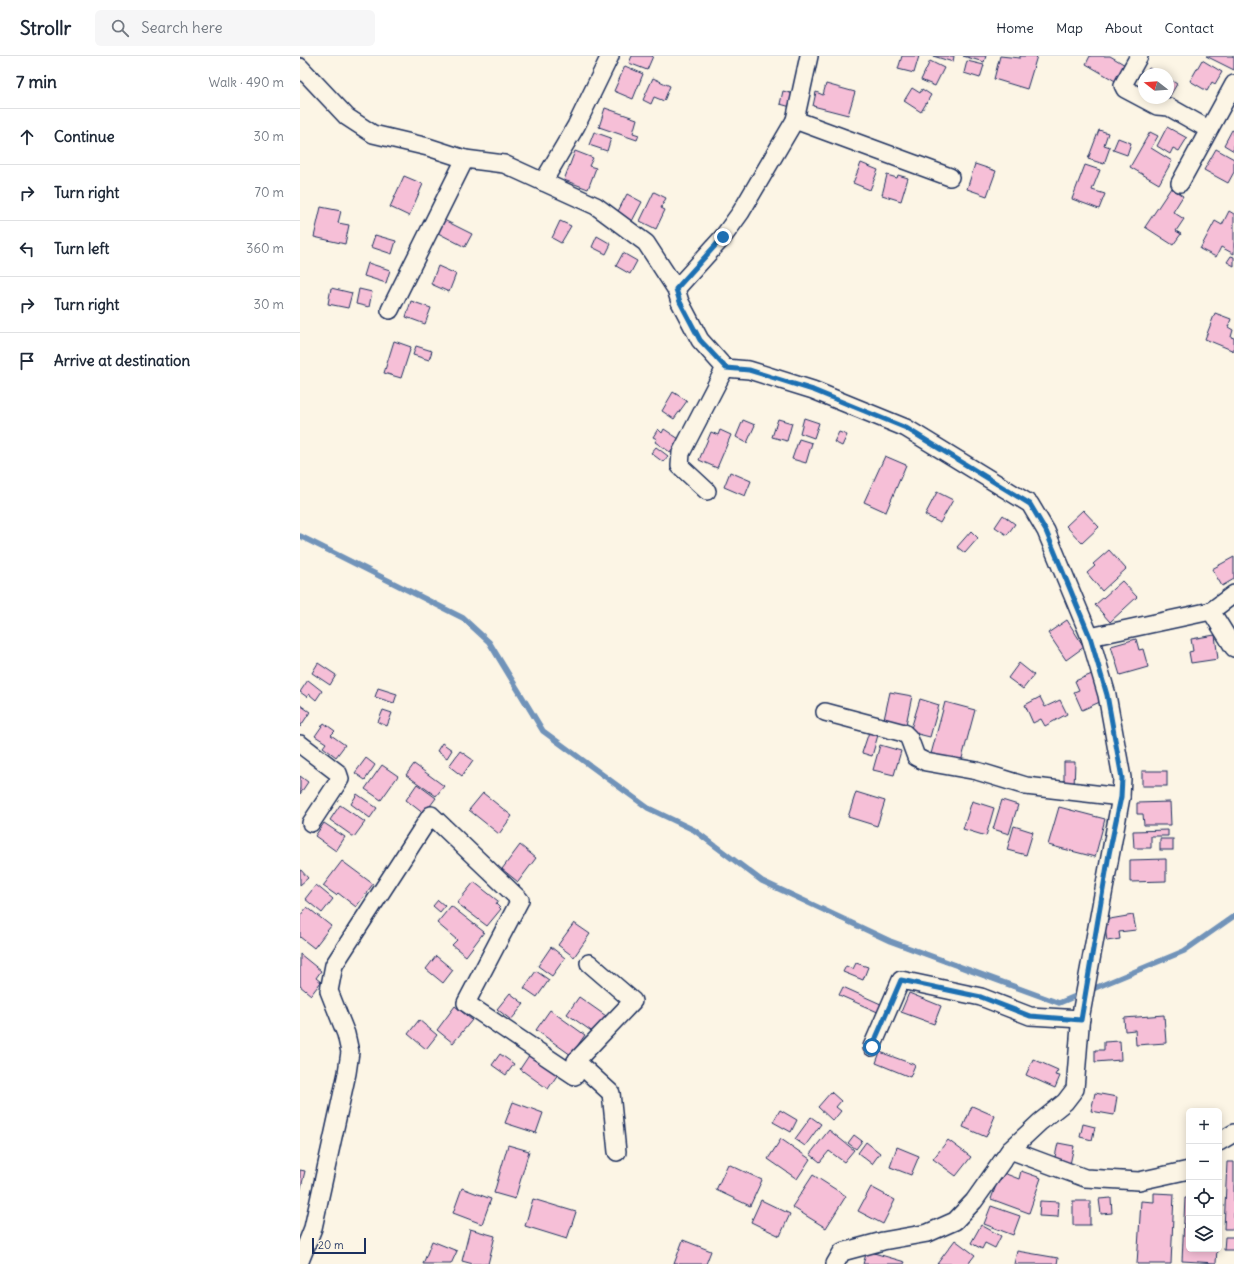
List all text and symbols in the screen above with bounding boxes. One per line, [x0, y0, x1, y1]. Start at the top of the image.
search box [95, 10, 375, 46]
text: Strollr [20, 16, 71, 40]
icon: search [109, 17, 131, 39]
text: Search here [141, 18, 223, 37]
text: Home [996, 19, 1034, 37]
text: Map [1056, 19, 1083, 37]
text: About [1105, 19, 1143, 37]
text: Contact [1165, 19, 1214, 37]
north arrow [1138, 68, 1174, 104]
text: 7 min [16, 71, 57, 93]
text: Walk · 490 m [209, 74, 284, 91]
icon: ahead [16, 126, 38, 148]
text: Continue [54, 127, 115, 146]
text: 30 m [254, 128, 284, 145]
icon: right [16, 182, 38, 204]
text: Turn right [54, 183, 119, 202]
text: 70 m [255, 184, 284, 201]
route end [714, 228, 732, 246]
icon: left [16, 238, 38, 260]
text: Turn left [54, 239, 109, 258]
text: 360 m [246, 240, 284, 257]
icon: right [16, 294, 38, 316]
text: Turn right [54, 295, 119, 314]
text: 30 m [254, 296, 284, 313]
icon: arrive [16, 350, 38, 372]
text: Arrive at destination [54, 351, 190, 370]
route start [863, 1038, 881, 1056]
map controls [1186, 1108, 1222, 1252]
button: + [1186, 1108, 1222, 1144]
button: − [1186, 1144, 1222, 1180]
button: locate [1186, 1180, 1222, 1216]
button: layers [1186, 1216, 1222, 1252]
scale bar [312, 1236, 366, 1255]
text: 20 m [318, 1238, 344, 1252]

